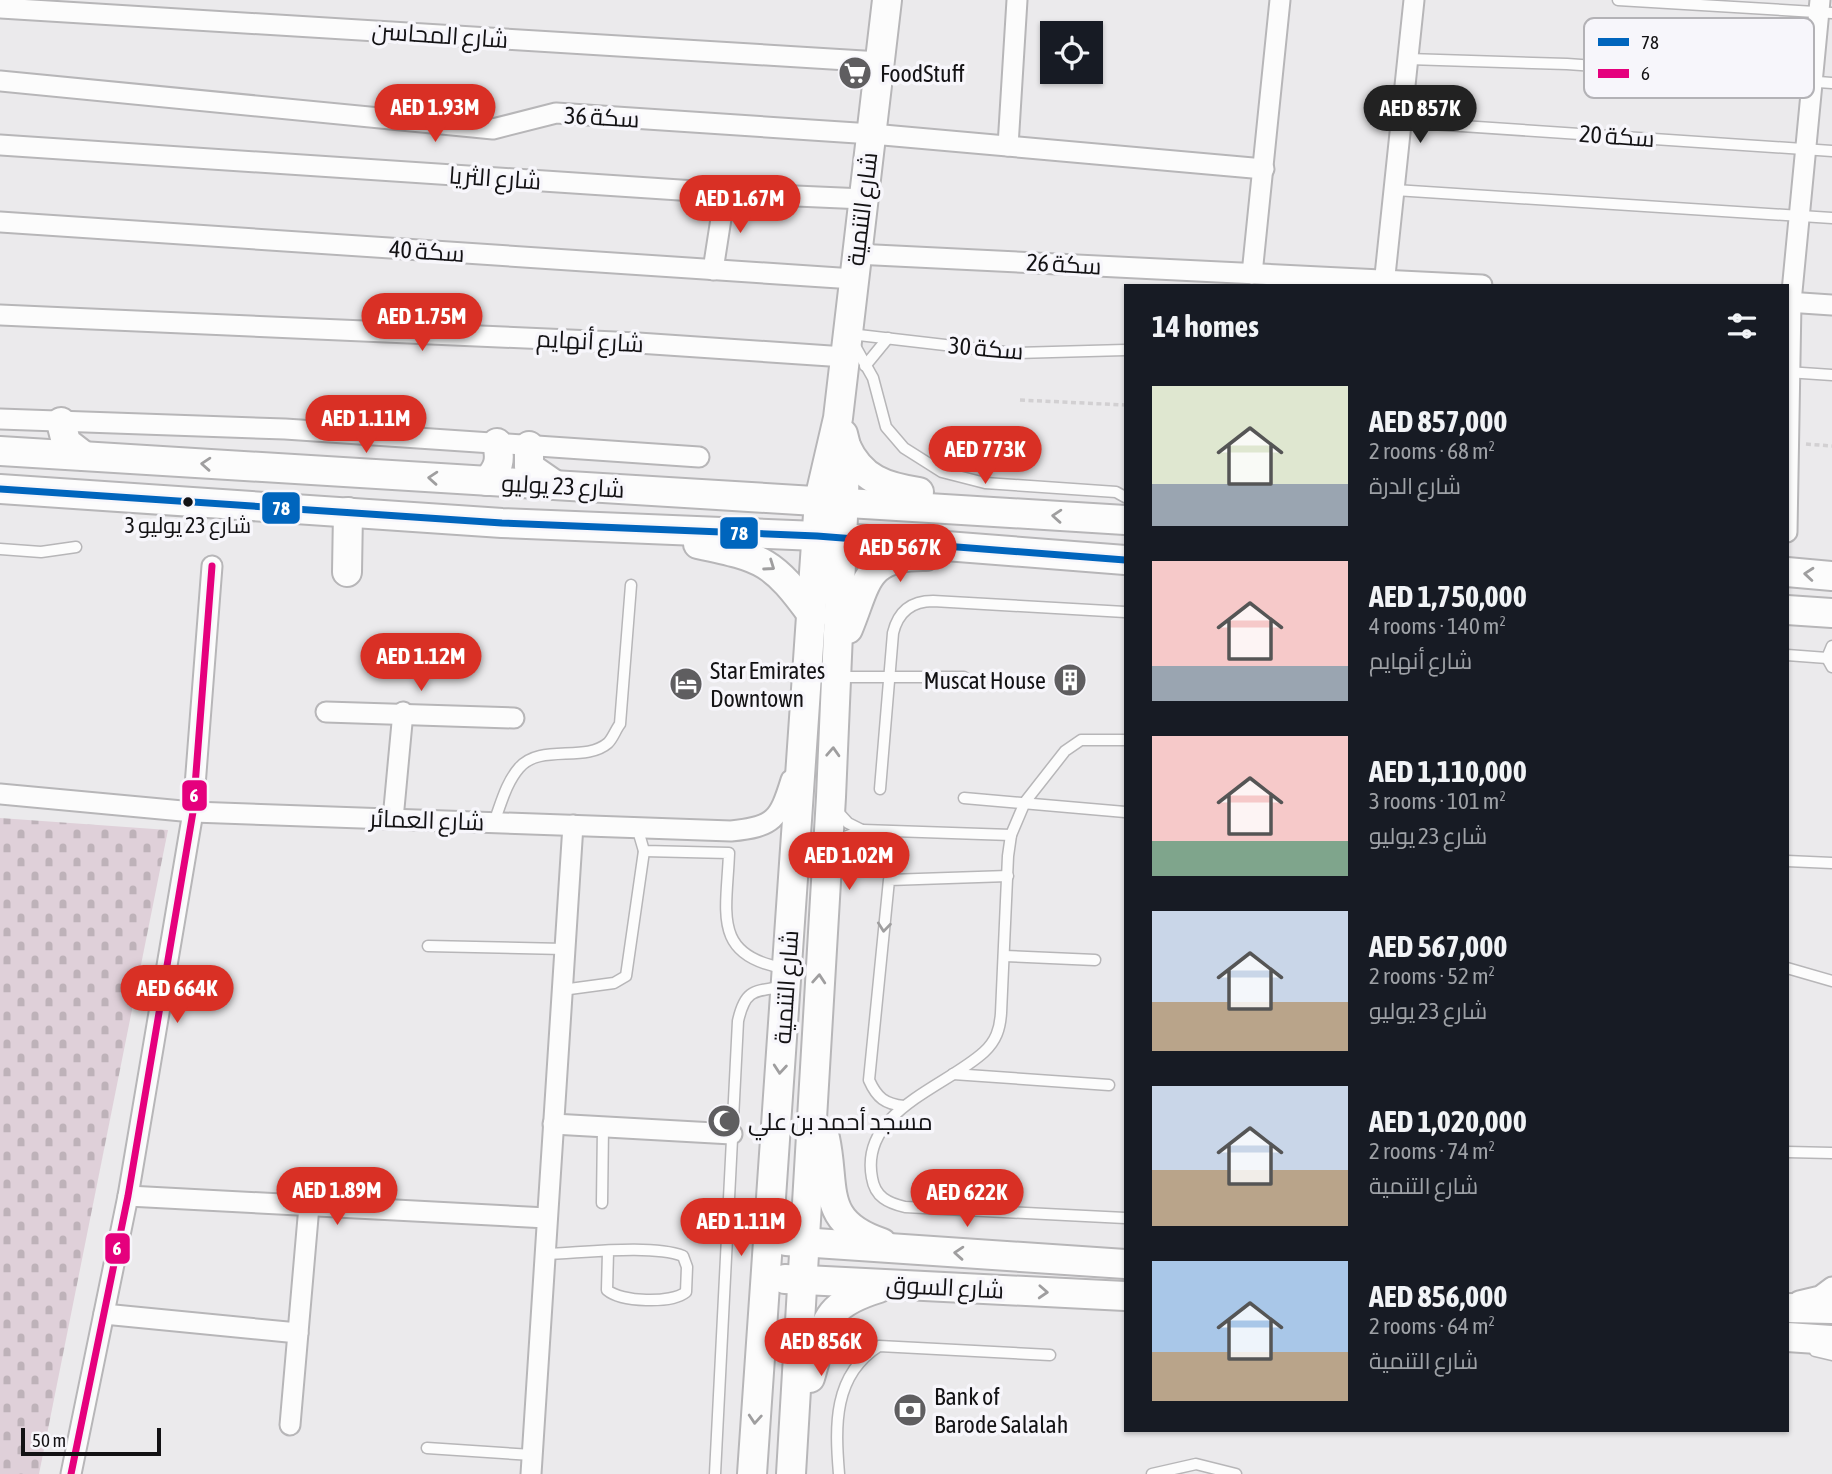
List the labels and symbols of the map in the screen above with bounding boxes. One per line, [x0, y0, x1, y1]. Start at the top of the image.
street label: شارع المحاسن [371, 17, 509, 56]
legend [1584, 18, 1814, 98]
text: 78 [1641, 31, 1659, 53]
supermarket icon: FoodStuff [836, 54, 874, 92]
place label: FoodStuff [880, 60, 965, 87]
text: 6 [1641, 62, 1650, 84]
pin: AED 1.93M [355, 85, 515, 144]
pin: AED 857K [1348, 86, 1492, 145]
street label: سكة 36 [564, 102, 640, 132]
street label: سكة 20 [1578, 120, 1656, 152]
street label: شارع التنمية [842, 151, 885, 268]
street label: شارع الثريا [448, 161, 542, 198]
pin: AED 1.67M [660, 176, 820, 235]
street label: سكة 40 [388, 235, 466, 267]
street label: سكة 26 [1026, 249, 1102, 279]
pin: AED 1.75M [342, 294, 502, 353]
street label: شارع أنهايم [535, 323, 645, 360]
street label: سكة 30 [947, 331, 1025, 365]
pin: AED 1.11M [286, 396, 446, 455]
pin: AED 773K [913, 426, 1057, 486]
one-way arrow [200, 456, 211, 471]
street label: شارع 23 يوليو [500, 469, 625, 506]
one-way arrow [427, 470, 438, 485]
line badge: 78 [261, 491, 301, 525]
marker: شارع 23 يوليو 3 [181, 495, 195, 509]
text: 78 [272, 497, 290, 519]
one-way arrow [1051, 508, 1062, 523]
place label: شارع 23 يوليو 3 [125, 512, 251, 540]
line badge: 78 [719, 516, 759, 550]
text: 78 [730, 522, 748, 544]
pin: AED 567K [828, 524, 972, 584]
one-way arrow [762, 558, 775, 570]
one-way arrow [1804, 567, 1815, 582]
pin: AED 1.12M [341, 634, 501, 693]
place label: Star Emirates Downtown [710, 657, 825, 712]
building icon: Muscat House [1051, 661, 1089, 699]
hotel icon: Star Emirates Downtown [667, 665, 705, 703]
place label: Muscat House [923, 667, 1046, 694]
one-way arrow [825, 746, 840, 757]
line badge: 6 [181, 779, 208, 812]
text: 6 [190, 784, 199, 806]
street label: شارع العمائر [367, 804, 485, 838]
pin: AED 1.02M [769, 832, 929, 892]
one-way arrow [876, 921, 891, 933]
street label: شارع التنمية [769, 929, 806, 1045]
pin: AED 664K [105, 965, 249, 1025]
one-way arrow [812, 973, 827, 984]
one-way arrow [773, 1064, 788, 1075]
mosque icon: مسجد أحمد بن علي [705, 1102, 743, 1140]
place label: مسجد أحمد بن علي [748, 1106, 933, 1141]
pin: AED 1.89M [257, 1168, 417, 1227]
pin: AED 622K [895, 1170, 1039, 1229]
pin: AED 1.11M [661, 1198, 821, 1258]
line badge: 6 [104, 1232, 131, 1265]
text: 6 [113, 1237, 122, 1259]
one-way arrow [954, 1245, 965, 1260]
street label: شارع السوق [885, 1270, 1005, 1307]
one-way arrow [1038, 1284, 1049, 1299]
pin: AED 856K [749, 1318, 893, 1378]
place label: Bank of Barode Salalah [934, 1383, 1068, 1438]
bank icon: Bank of Barode Salalah [891, 1391, 929, 1429]
one-way arrow [748, 1414, 763, 1425]
scale bar [21, 1425, 161, 1457]

